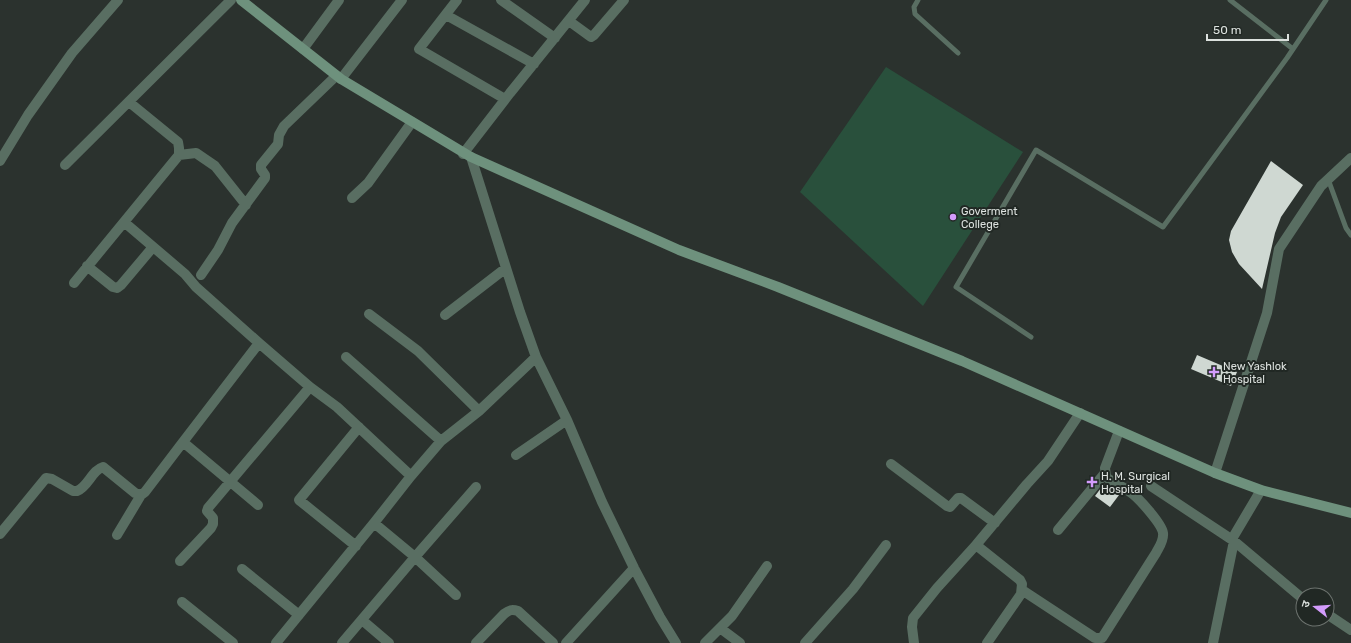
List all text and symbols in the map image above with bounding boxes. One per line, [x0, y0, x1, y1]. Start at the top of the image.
scale bar [1207, 16, 1288, 42]
text: 50 m [1213, 23, 1241, 37]
place label: Goverment College [961, 205, 1018, 231]
marker: Goverment College [948, 212, 958, 222]
place label: New Yashlok Hospital [1223, 360, 1287, 386]
marker: New Yashlok Hospital [1208, 366, 1220, 378]
place label: H. M. Surgical Hospital [1101, 470, 1170, 496]
marker: H. M. Surgical Hospital [1086, 476, 1098, 488]
north arrow [1295, 587, 1335, 627]
text: उ [1299, 599, 1313, 609]

